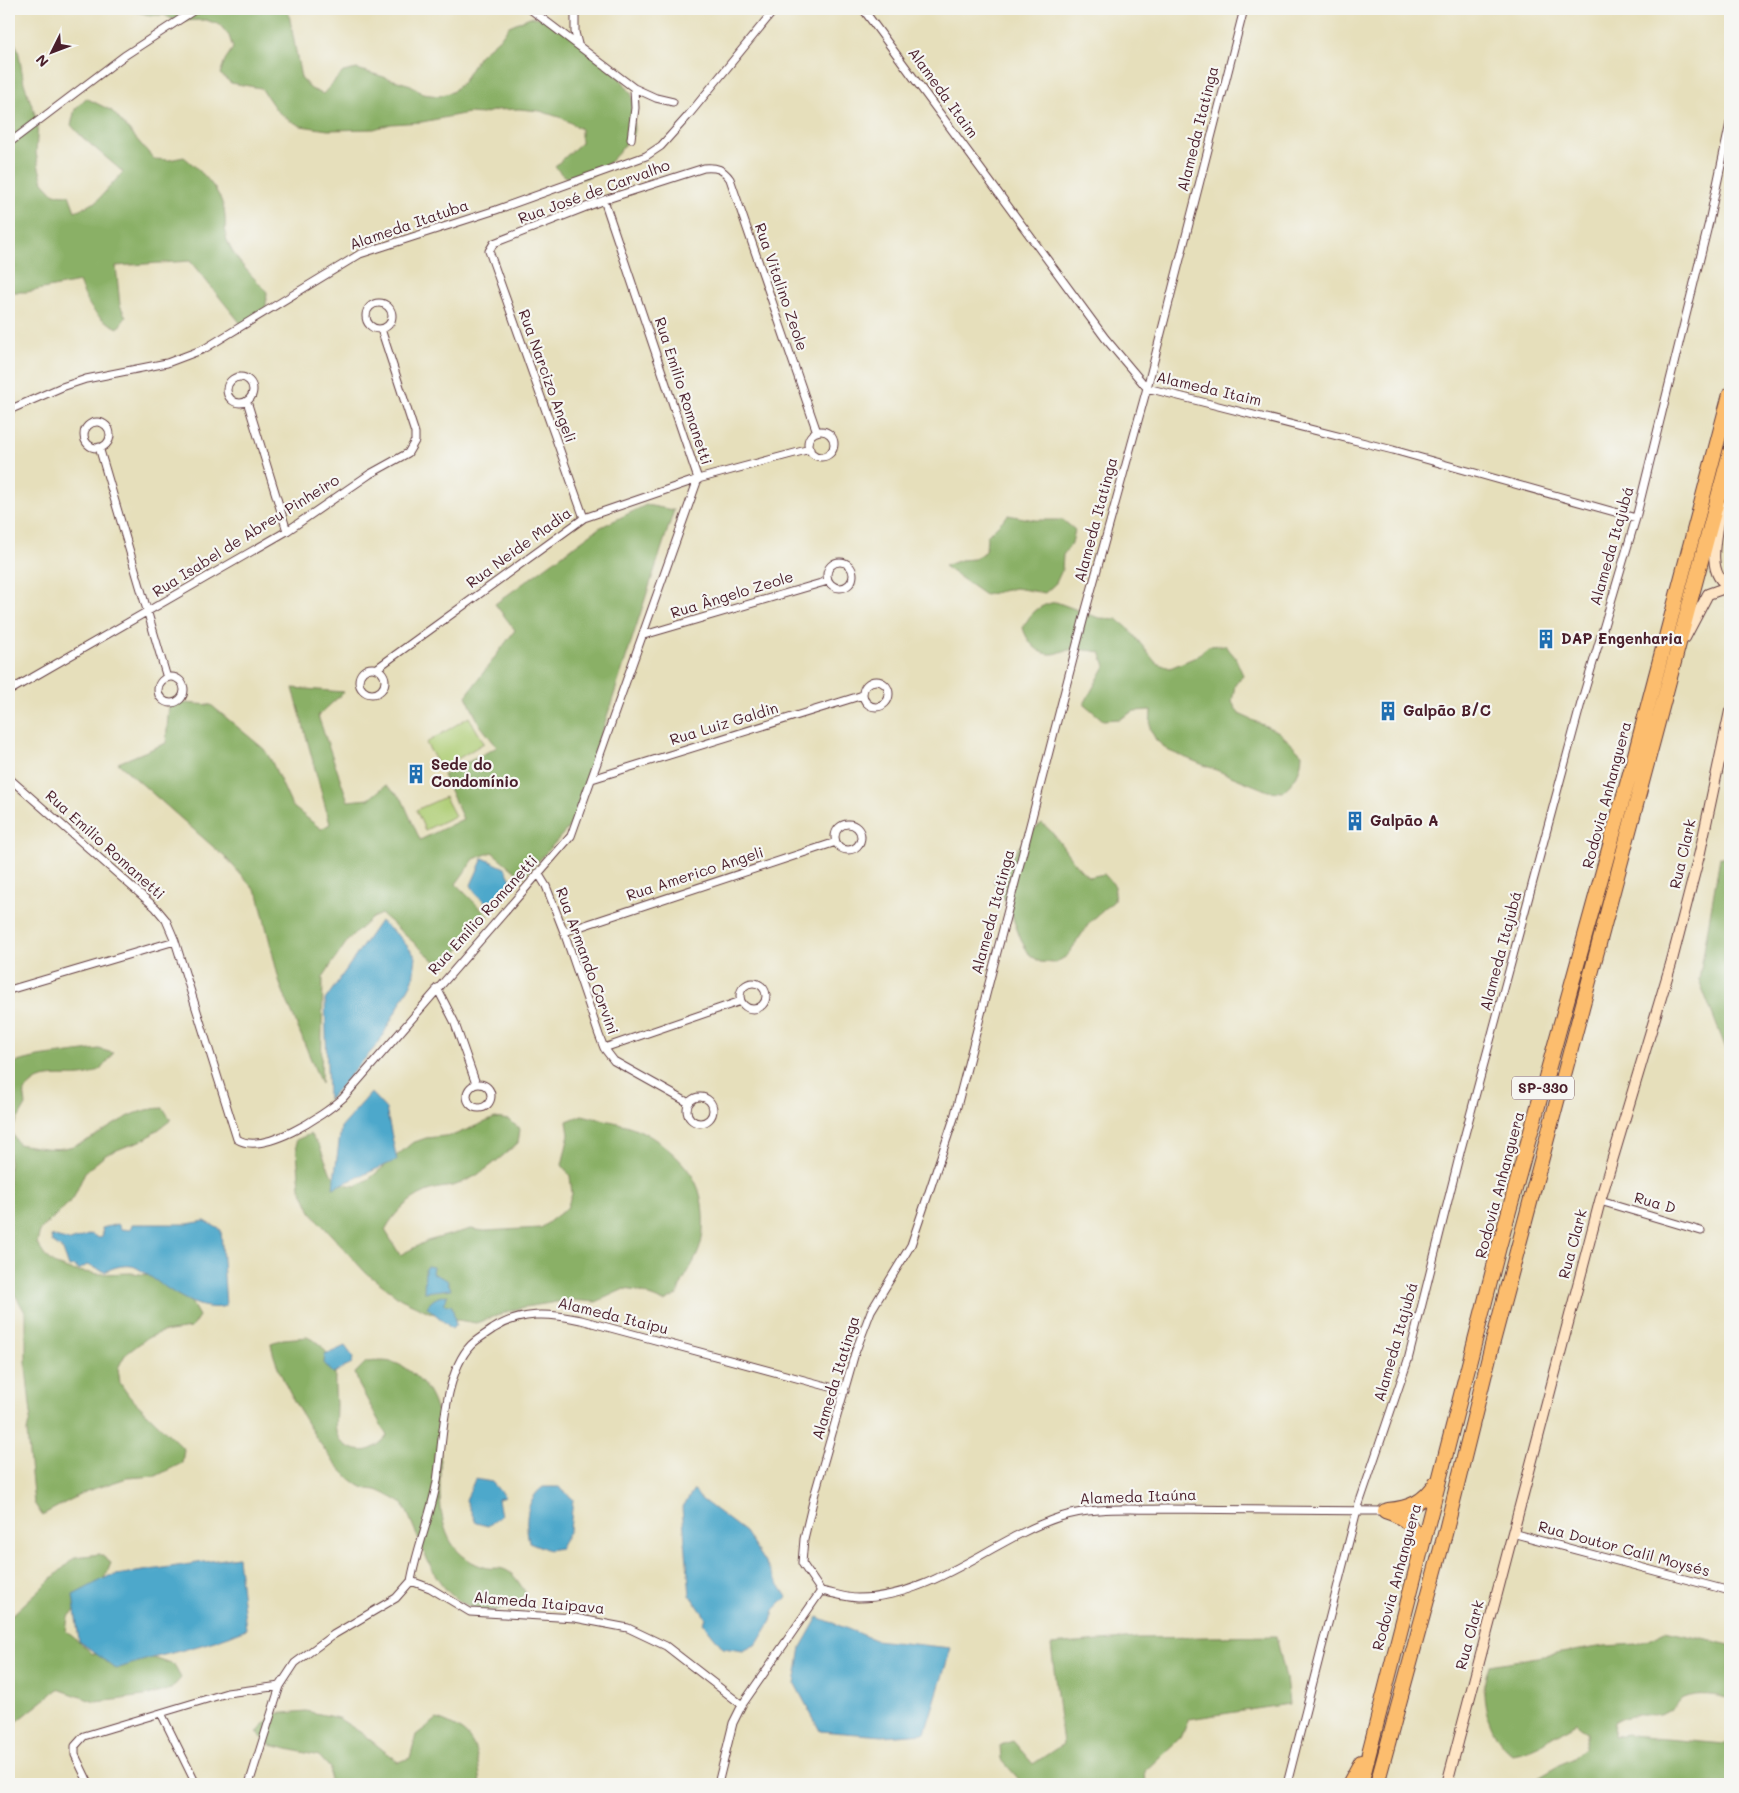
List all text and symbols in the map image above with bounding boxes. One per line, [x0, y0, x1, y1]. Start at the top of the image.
north arrow [28, 28, 78, 78]
street label: Alameda Itaim [904, 43, 983, 142]
text: N [31, 51, 53, 71]
street label: Alameda Itatinga [1172, 64, 1222, 193]
street label: Rua José de Carvalho [515, 154, 672, 228]
street label: Alameda Itatuba [347, 194, 471, 254]
street label: Rua Vitalino Zeole [751, 220, 813, 353]
street label: Rua Narcizo Angeli [515, 306, 581, 445]
street label: Rua Emilio Romanetti [651, 314, 717, 467]
street label: Alameda Itaim [1155, 366, 1264, 410]
street label: Alameda Itatinga [1069, 455, 1121, 584]
street label: Rua Isabel de Abreu Pinheiro [148, 469, 343, 601]
street label: Alameda Itajubá [1584, 484, 1638, 608]
street label: Rua Neide Madia [462, 502, 575, 592]
street label: Rua Ângelo Zeole [668, 566, 796, 622]
building icon: DAP Engenharia [1535, 628, 1557, 650]
place label: DAP Engenharia [1561, 628, 1683, 648]
street label: Rua Luiz Galdin [667, 697, 780, 749]
building icon: Galpão B/C [1377, 700, 1399, 722]
place label: Galpão B/C [1403, 700, 1491, 720]
street label: Rodovia Anhanguera [1577, 719, 1635, 870]
place label: Sede do Condomínio [431, 754, 518, 791]
building icon: Sede do Condomínio [405, 763, 427, 785]
street label: Rua Emilio Romanetti [42, 785, 170, 903]
building icon: Galpão A [1344, 810, 1366, 832]
place label: Galpão A [1370, 810, 1438, 830]
street label: Rua Clark [1664, 817, 1700, 891]
street label: Rua Americo Angeli [623, 841, 766, 905]
street label: Alameda Itatinga [966, 847, 1018, 976]
street label: Rua Emilio Romanetti [423, 850, 541, 978]
street label: Rua Armando Corvini [552, 884, 624, 1037]
street label: Alameda Itajubá [1474, 889, 1526, 1013]
road number: SP-330 [1512, 1076, 1574, 1100]
street label: Rodovia Anhanguera [1470, 1109, 1528, 1260]
street label: Rua D [1632, 1187, 1678, 1217]
street label: Rua Clark [1553, 1207, 1591, 1281]
street label: Alameda Itajubá [1368, 1280, 1422, 1404]
street label: Alameda Itaipu [556, 1292, 670, 1338]
street label: Alameda Itatinga [807, 1313, 863, 1442]
street label: Alameda Itaúna [1079, 1484, 1197, 1508]
street label: Rodovia Anhanguera [1367, 1501, 1425, 1652]
street label: Rua Doutor Calil Moysés [1536, 1515, 1712, 1581]
street label: Alameda Itaipava [473, 1586, 605, 1618]
street label: Rua Clark [1450, 1598, 1488, 1672]

